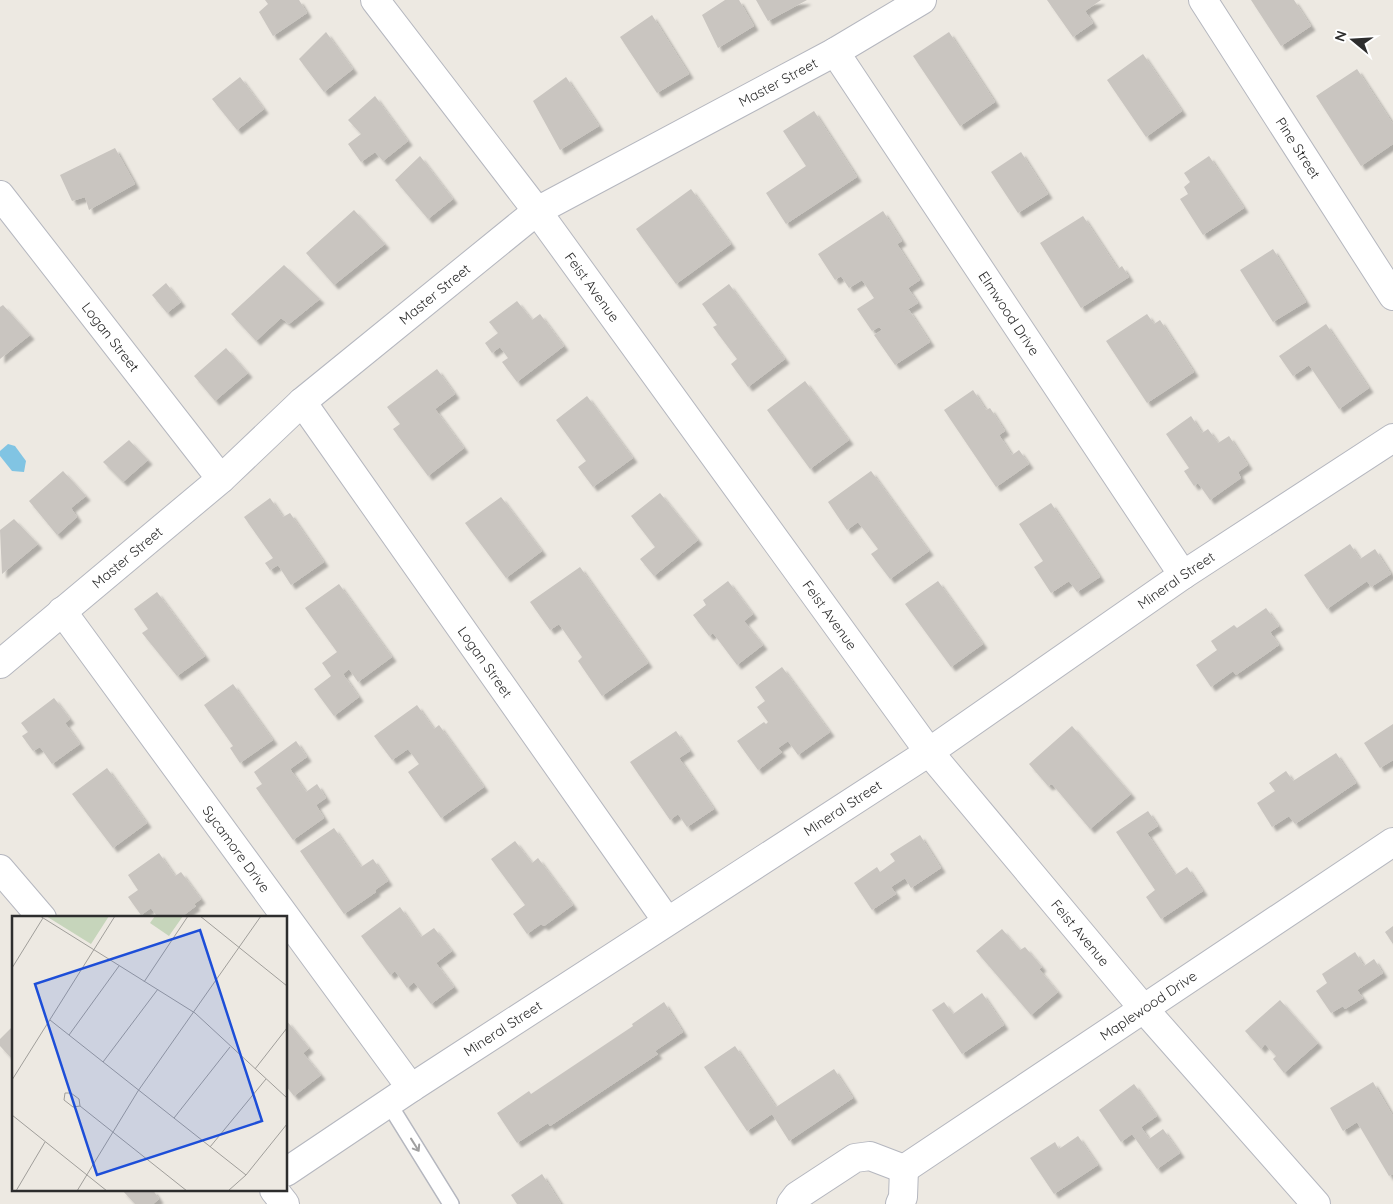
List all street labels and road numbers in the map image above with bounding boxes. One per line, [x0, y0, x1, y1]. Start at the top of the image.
street label: Master Street [736, 54, 821, 111]
street label: Pine Street [1272, 114, 1325, 182]
street label: Feist Avenue [561, 249, 623, 326]
street label: Master Street [395, 260, 474, 328]
street label: Elmwood Drive [974, 268, 1043, 359]
street label: Logan Street [78, 299, 143, 376]
street label: Master Street [88, 523, 167, 592]
street label: Mineral Street [1134, 548, 1218, 613]
street label: Feist Avenue [799, 577, 861, 653]
street label: Logan Street [454, 623, 516, 702]
street label: Mineral Street [800, 776, 885, 840]
street label: Sycamore Drive [198, 802, 274, 896]
street label: Feist Avenue [1047, 896, 1113, 970]
street label: Maplewood Drive [1096, 967, 1200, 1044]
street label: Mineral Street [460, 996, 546, 1060]

